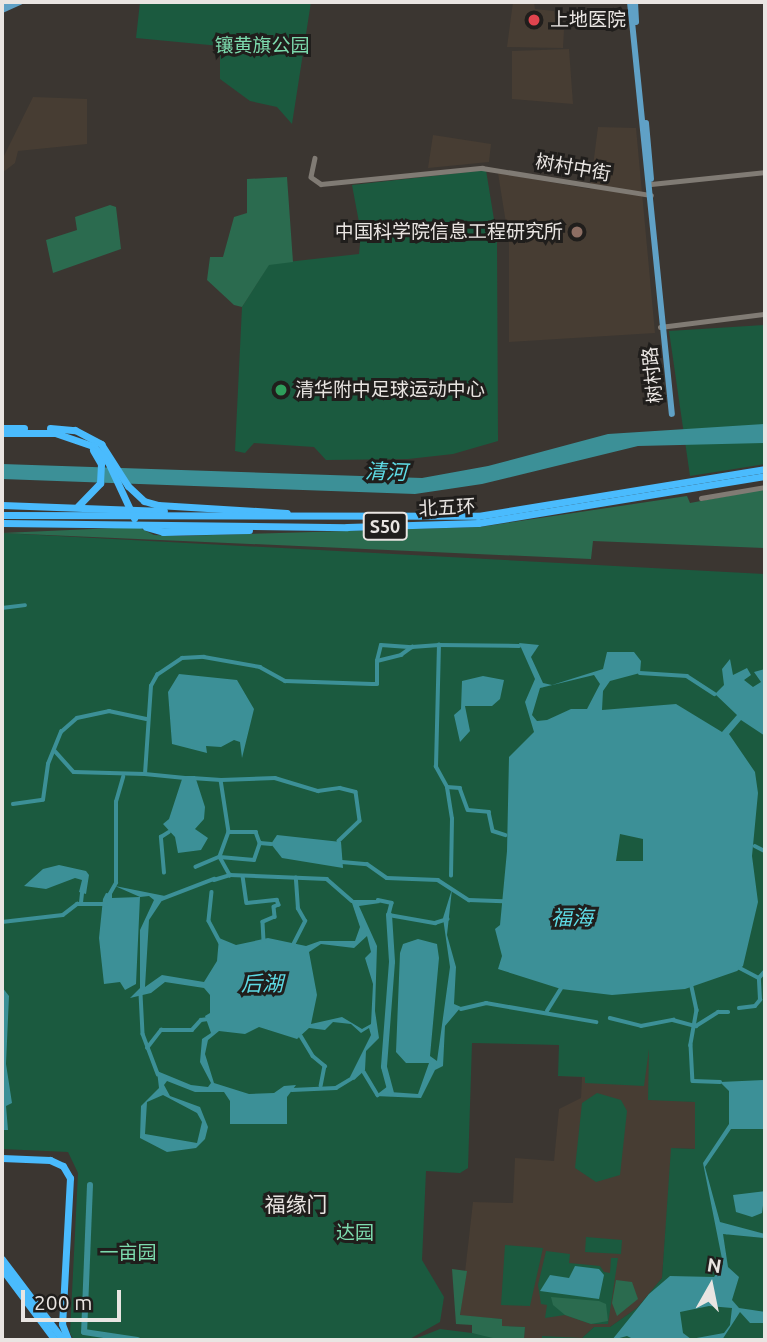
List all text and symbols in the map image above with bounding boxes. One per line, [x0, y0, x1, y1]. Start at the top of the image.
place label: 上地医院 [550, 9, 626, 31]
marker: 上地医院 [524, 10, 544, 30]
park label: 镶黄旗公园 [215, 35, 309, 57]
street label: 树村中街 [534, 150, 612, 186]
place label: 中国科学院信息工程研究所 [335, 221, 563, 243]
marker: 中国科学院信息工程研究所 [569, 224, 585, 240]
street label: 树村路 [639, 345, 667, 405]
place label: 清华附中足球运动中心 [295, 379, 485, 401]
marker: 清华附中足球运动中心 [273, 382, 289, 398]
water label: 清河 [365, 458, 407, 484]
street label: 北五环 [418, 495, 476, 521]
road number: S50 [362, 512, 408, 540]
water label: 福海 [551, 904, 593, 930]
water label: 后湖 [241, 970, 283, 996]
district label: 福缘门 [265, 1191, 327, 1217]
park label: 达园 [336, 1222, 374, 1244]
park label: 一亩园 [100, 1242, 156, 1264]
north arrow [676, 1251, 746, 1321]
text: N [706, 1253, 723, 1277]
scale bar [24, 1276, 124, 1320]
text: 200 m [34, 1290, 92, 1314]

